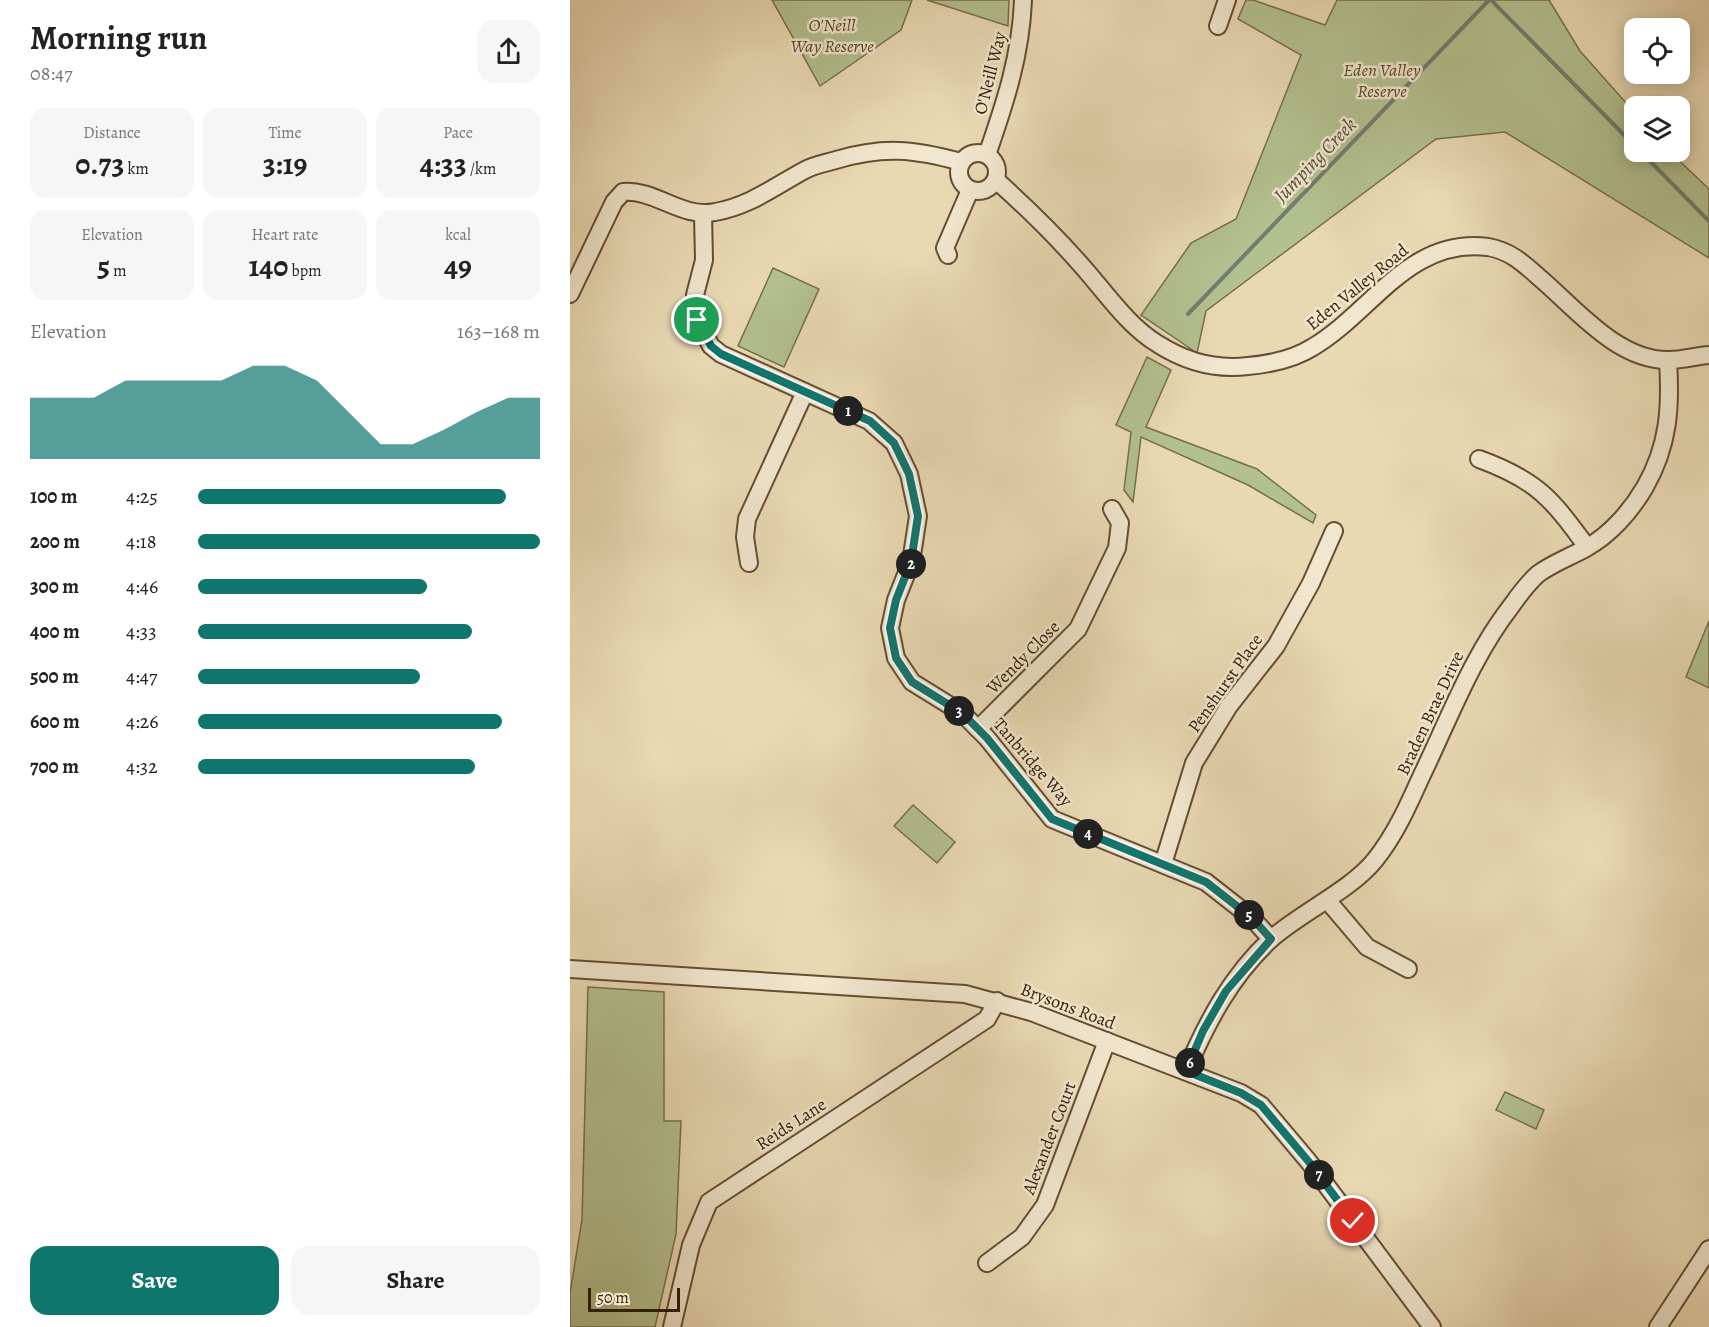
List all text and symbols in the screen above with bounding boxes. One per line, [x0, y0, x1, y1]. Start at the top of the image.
park label: O'Neill Way Reserve [790, 13, 874, 58]
text: Morning run [30, 15, 207, 60]
map controls [1624, 18, 1690, 162]
button: locate [1624, 18, 1690, 84]
button: share [477, 20, 540, 83]
street label: O'Neill Way [968, 28, 1012, 117]
park label: Eden Valley Reserve [1343, 58, 1421, 103]
text: 08:47 [30, 60, 73, 87]
button: layers [1624, 96, 1690, 162]
water label: Jumping Creek [1267, 112, 1362, 209]
text: Distance [83, 122, 141, 144]
text: Time [268, 122, 302, 144]
text: Pace [443, 122, 473, 144]
text: 0.73 [75, 144, 124, 184]
text: 3:19 [263, 144, 307, 184]
text: 4:33 [420, 144, 467, 184]
text: km [124, 158, 149, 180]
text: /km [467, 158, 496, 180]
text: Elevation [81, 224, 143, 246]
text: Heart rate [252, 224, 318, 246]
text: kcal [445, 224, 471, 246]
street label: Eden Valley Road [1301, 238, 1413, 336]
text: 5 [97, 246, 110, 286]
text: 140 [249, 246, 288, 286]
text: 49 [444, 246, 472, 286]
text: m [110, 260, 127, 282]
text: bpm [288, 260, 322, 282]
pin [671, 294, 722, 345]
icon: arrive [680, 303, 713, 336]
text: Elevation [30, 318, 107, 345]
text: 163–168 m [457, 318, 540, 345]
pin: 1 [833, 396, 863, 426]
text: 1 [845, 400, 851, 422]
text: 100 m [30, 483, 78, 510]
text: 4:25 [126, 483, 158, 510]
text: 200 m [30, 528, 80, 555]
text: 4:18 [126, 528, 156, 555]
pin: 2 [896, 549, 926, 579]
text: 2 [907, 553, 915, 575]
text: 300 m [30, 573, 79, 600]
text: 4:46 [126, 573, 158, 600]
street label: Wendy Close [980, 615, 1065, 700]
text: 400 m [30, 618, 80, 645]
text: 4:33 [126, 618, 156, 645]
street label: Penshurst Place [1182, 629, 1268, 737]
street label: Braden Brae Drive [1391, 647, 1469, 779]
text: 500 m [30, 663, 79, 690]
text: 4:47 [126, 663, 157, 690]
pin: 3 [944, 696, 974, 726]
text: 3 [956, 700, 962, 722]
text: 600 m [30, 708, 80, 735]
text: 4:26 [126, 708, 159, 735]
street label: Tanbridge Way [988, 713, 1079, 812]
text: 700 m [30, 753, 79, 780]
text: 4:32 [126, 753, 158, 780]
pin: 4 [1073, 819, 1103, 849]
text: 4 [1084, 823, 1092, 845]
pin: 5 [1234, 900, 1264, 930]
text: 5 [1246, 904, 1252, 926]
street label: Brysons Road [1017, 977, 1119, 1035]
pin: 6 [1175, 1048, 1205, 1078]
text: 6 [1186, 1052, 1194, 1074]
street label: Alexander Court [1016, 1078, 1082, 1199]
street label: Reids Lane [751, 1092, 831, 1156]
pin: 7 [1304, 1160, 1334, 1190]
text: 7 [1316, 1164, 1322, 1186]
pin [1327, 1195, 1378, 1246]
icon: check [1336, 1204, 1369, 1237]
button: Save [30, 1246, 279, 1315]
button: Share [291, 1246, 540, 1315]
scale bar [588, 1285, 680, 1312]
text: 50 m [597, 1287, 629, 1309]

